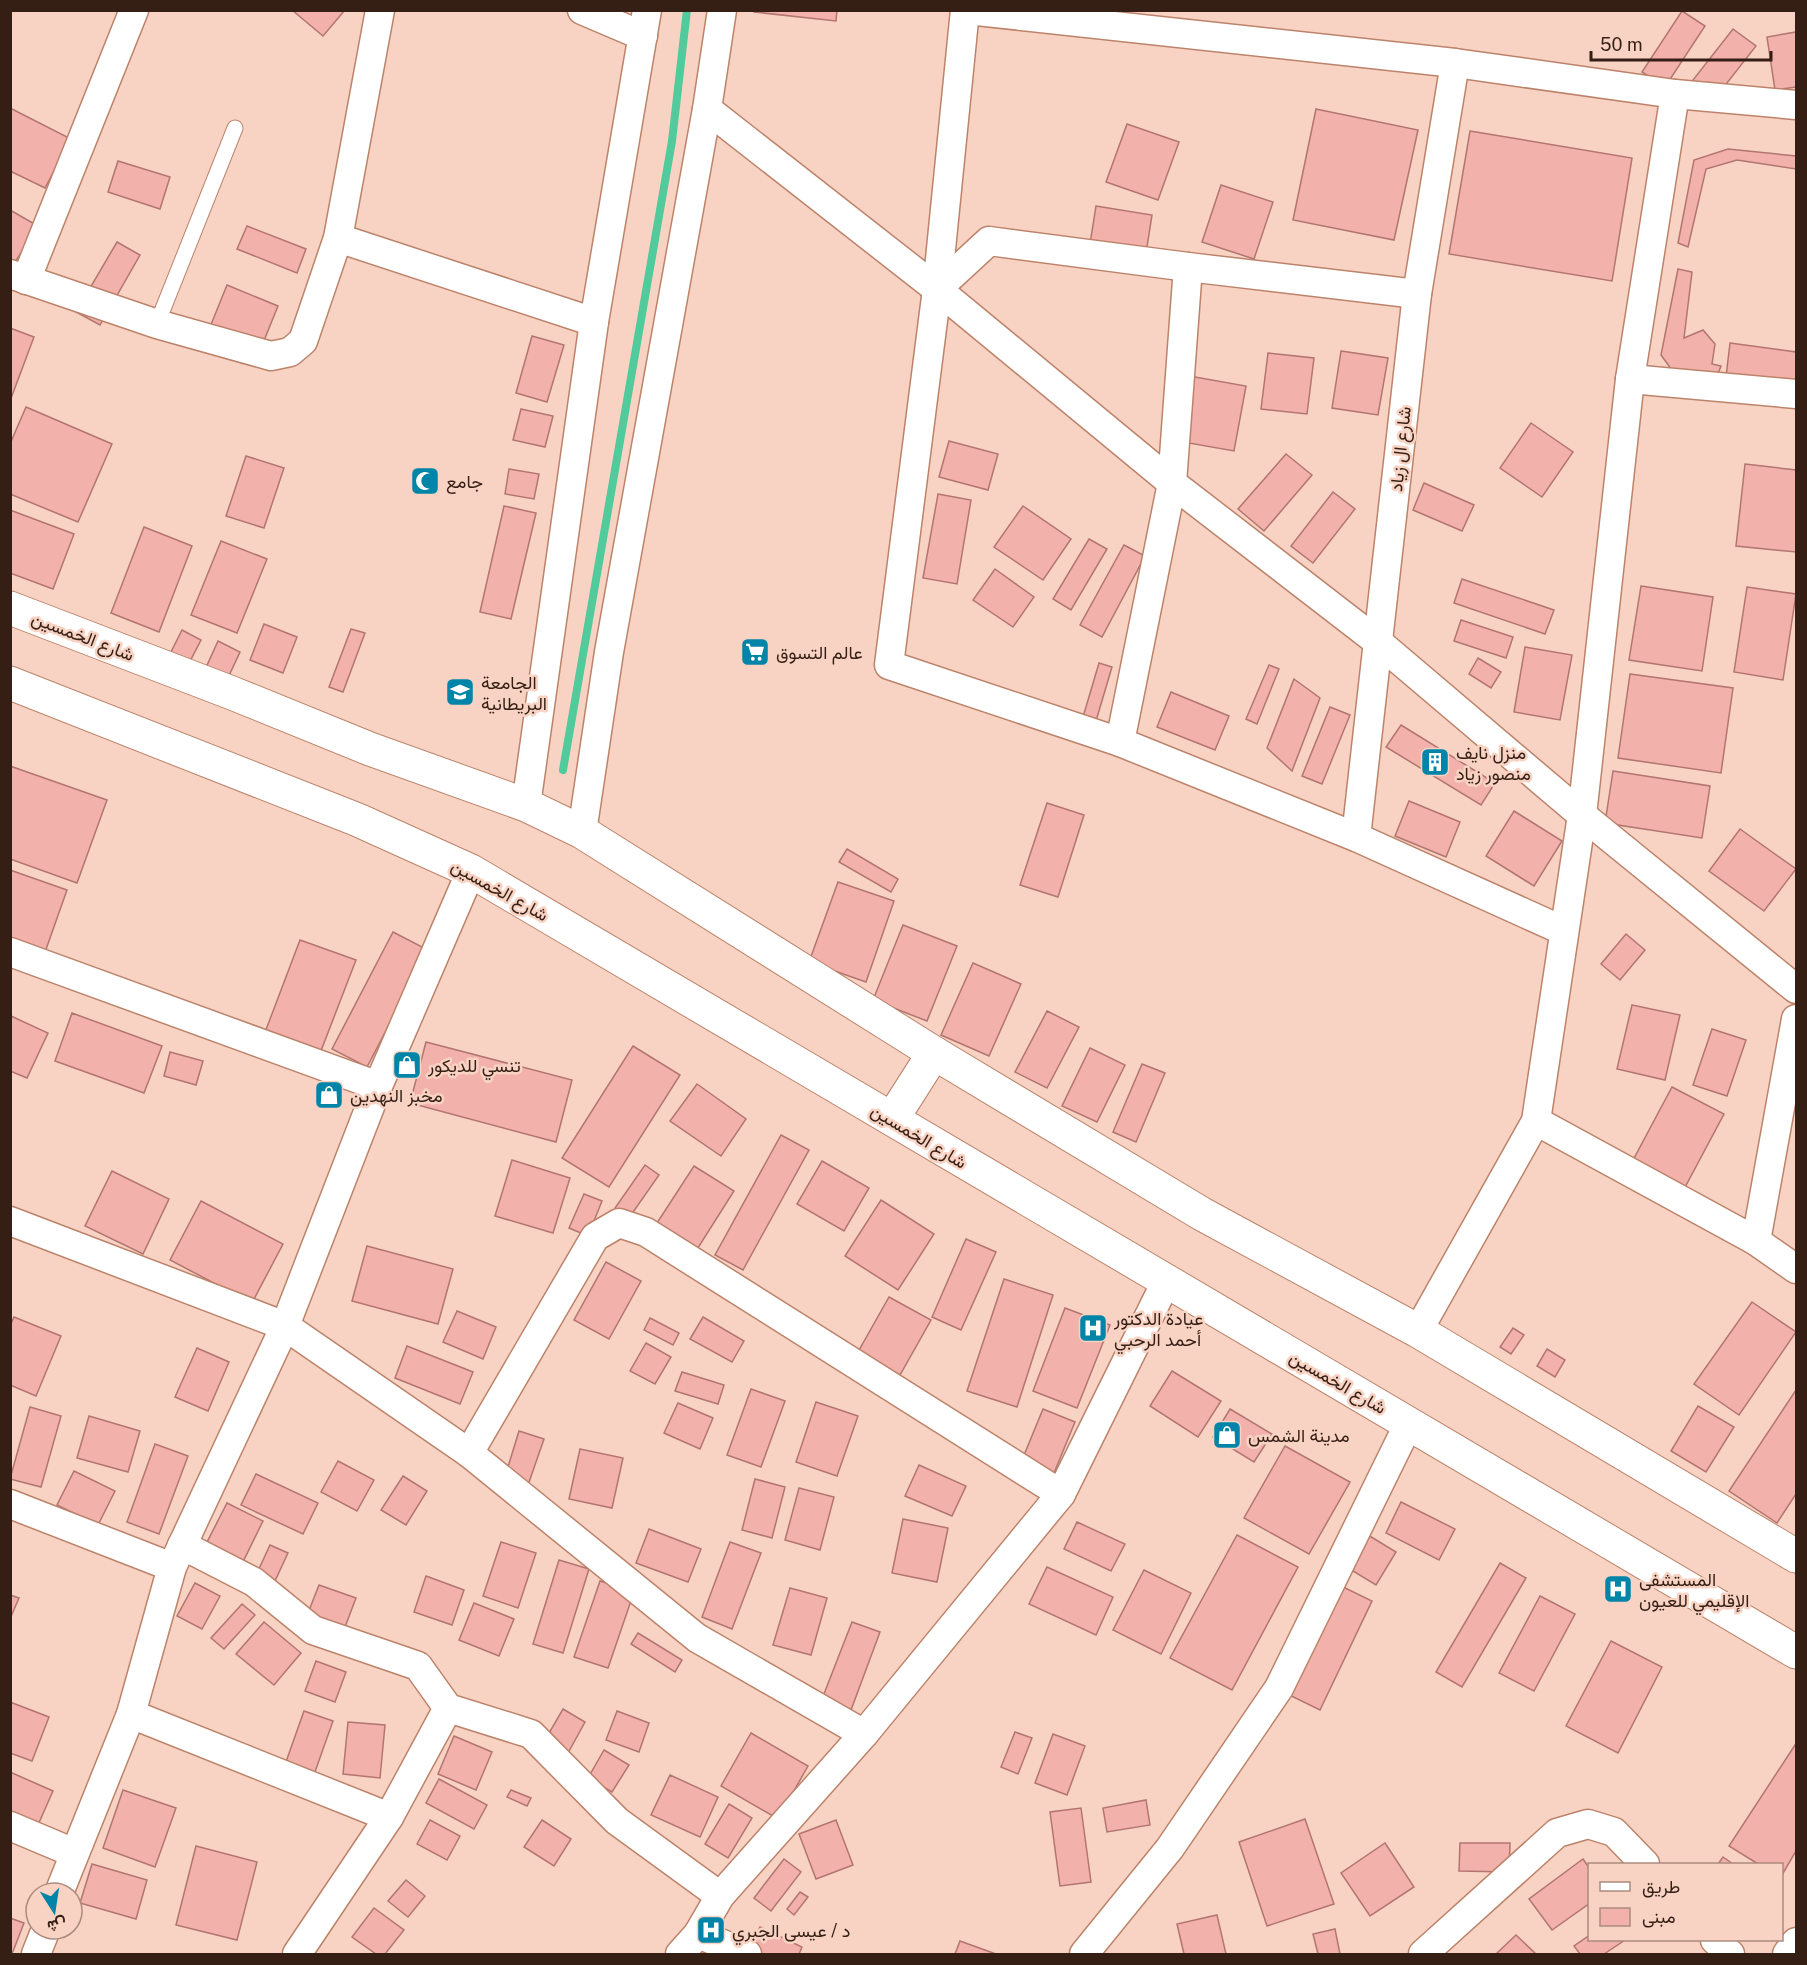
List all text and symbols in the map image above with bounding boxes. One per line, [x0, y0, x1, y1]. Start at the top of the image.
scale bar [1591, 24, 1771, 62]
text: 50 m [1600, 34, 1643, 55]
street label: شارع ال زياد [1385, 405, 1417, 493]
mosque icon: جامع [409, 465, 441, 497]
place label: جامع [446, 471, 483, 494]
street label: شارع الخمسين [28, 607, 137, 667]
supermarket icon: عالم التسوق [739, 636, 771, 668]
place label: عالم التسوق [776, 642, 863, 665]
place label: الجامعة البريطانية [481, 672, 547, 715]
school or university icon: الجامعة البريطانية [444, 676, 476, 708]
place label: منزل نايف منصور زياد [1456, 742, 1531, 785]
building icon: منزل نايف منصور زياد [1419, 746, 1451, 778]
street label: شارع الخمسين [447, 855, 552, 927]
shop icon: تنسي للديكور [391, 1049, 423, 1081]
place label: تنسي للديكور [427, 1055, 521, 1081]
shop icon: مخبز النهدين [313, 1079, 345, 1111]
place label: مخبز النهدين [350, 1085, 443, 1107]
street label: شارع الخمسين [866, 1099, 971, 1174]
place label: عيادة الدكتور أحمد الرحبي [1113, 1308, 1203, 1355]
hospital icon: عيادة الدكتور أحمد الرحبي [1077, 1312, 1109, 1344]
street label: شارع الخمسين [1285, 1346, 1390, 1420]
shop icon: مدينة الشمس [1211, 1419, 1243, 1451]
place label: مدينة الشمس [1248, 1425, 1350, 1447]
place label: المستشفى الإقليمي للعيون [1639, 1569, 1749, 1616]
hospital icon: المستشفى الإقليمي للعيون [1602, 1573, 1634, 1605]
legend [1588, 1863, 1783, 1941]
text: طريق [1642, 1876, 1680, 1898]
north arrow [24, 1881, 84, 1941]
text: مبنى [1642, 1906, 1676, 1928]
text: ش [46, 1914, 68, 1936]
hospital icon: د / عيسى الجبري [695, 1914, 727, 1946]
place label: د / عيسى الجبري [732, 1920, 850, 1946]

